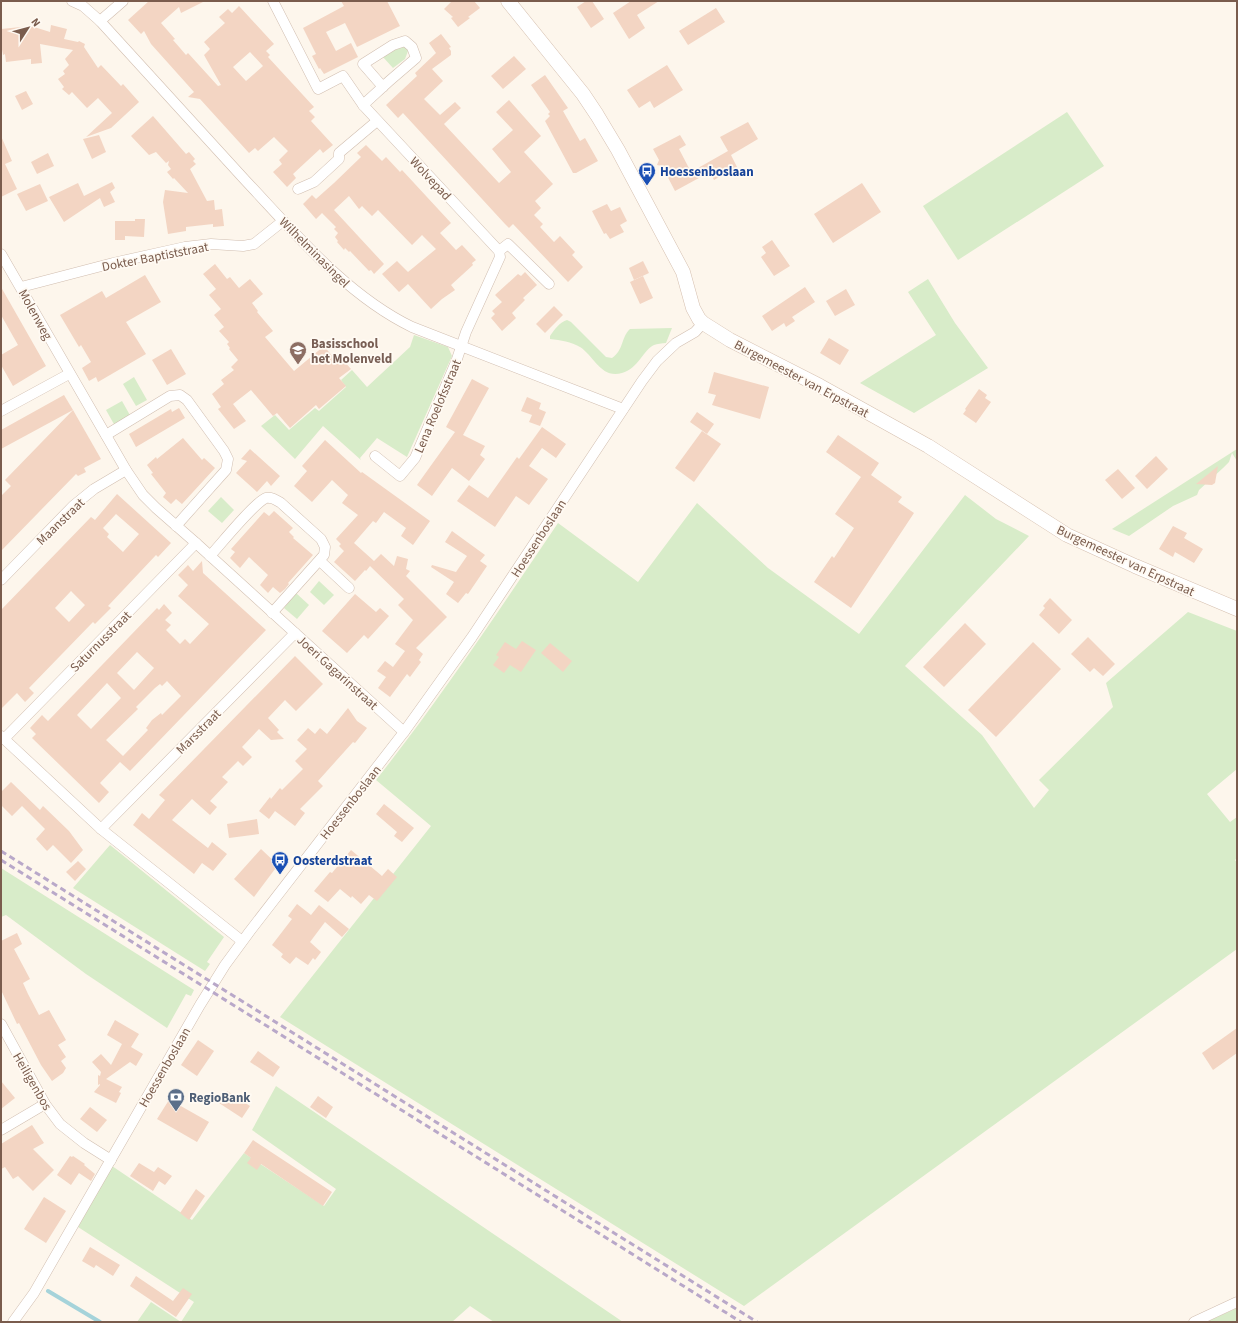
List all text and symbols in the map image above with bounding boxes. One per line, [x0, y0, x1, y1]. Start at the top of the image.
north arrow [8, 8, 48, 48]
text: N [27, 15, 44, 30]
street label: Wolvepad [405, 153, 455, 205]
bus stop icon: Hoessenboslaan [637, 161, 657, 186]
place label: Hoessenboslaan [660, 163, 754, 181]
street label: Wilhelminasingel [275, 213, 354, 292]
street label: Dokter Baptiststraat [100, 238, 211, 276]
street label: Molenweg [14, 286, 57, 344]
place label: Basisschool het Molenveld [311, 335, 392, 368]
street label: Burgemeester van Erpstraat [731, 336, 873, 422]
school or university icon: Basisschool het Molenveld [288, 340, 308, 365]
street label: Lena Roelofsstraat [410, 356, 466, 456]
street label: Maanstraat [33, 494, 89, 549]
street label: Hoessenboslaan [507, 496, 571, 581]
street label: Burgemeester van Erpstraat [1054, 521, 1198, 601]
street label: Saturnusstraat [66, 607, 136, 676]
street label: Joeri Gagarinstraat [293, 631, 382, 714]
street label: Marsstraat [172, 705, 226, 758]
street label: Hoessenboslaan [316, 762, 385, 843]
bus stop icon: Oosterdstraat [270, 850, 290, 875]
place label: Oosterdstraat [293, 852, 372, 870]
street label: Hoessenboslaan [135, 1024, 195, 1111]
street label: Heiligenbos [8, 1049, 56, 1114]
bank icon: RegioBank [166, 1087, 186, 1112]
place label: RegioBank [189, 1089, 251, 1107]

